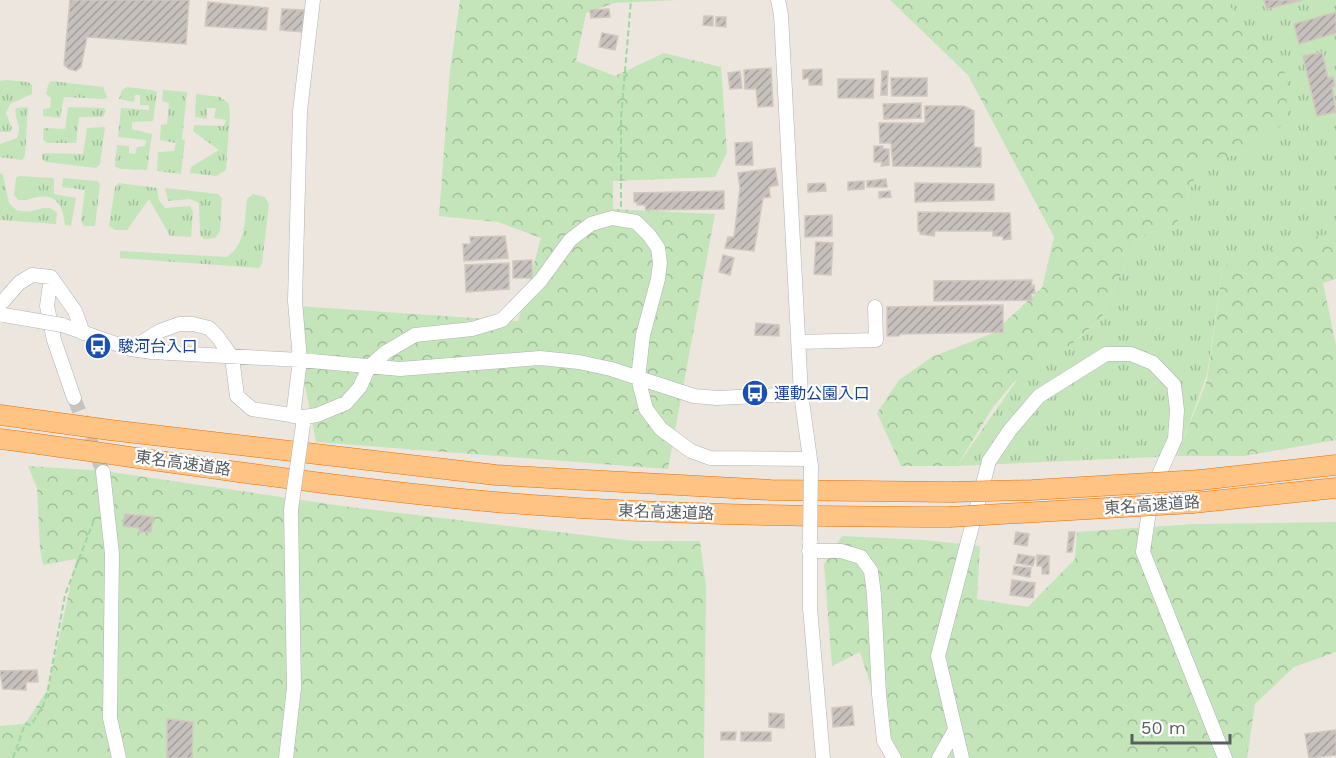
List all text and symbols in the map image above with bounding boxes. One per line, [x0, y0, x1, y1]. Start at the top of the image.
bus stop icon: 駿河台入口 [83, 331, 113, 361]
place label: 駿河台入口 [118, 337, 198, 356]
bus stop icon: 運動公園入口 [740, 378, 770, 408]
place label: 運動公園入口 [774, 384, 870, 403]
street label: 東名高速道路 [134, 447, 232, 479]
street label: 東名高速道路 [1103, 492, 1201, 518]
street label: 東名高速道路 [618, 501, 714, 523]
scale bar [1132, 707, 1230, 745]
text: 50 m [1141, 717, 1186, 738]

